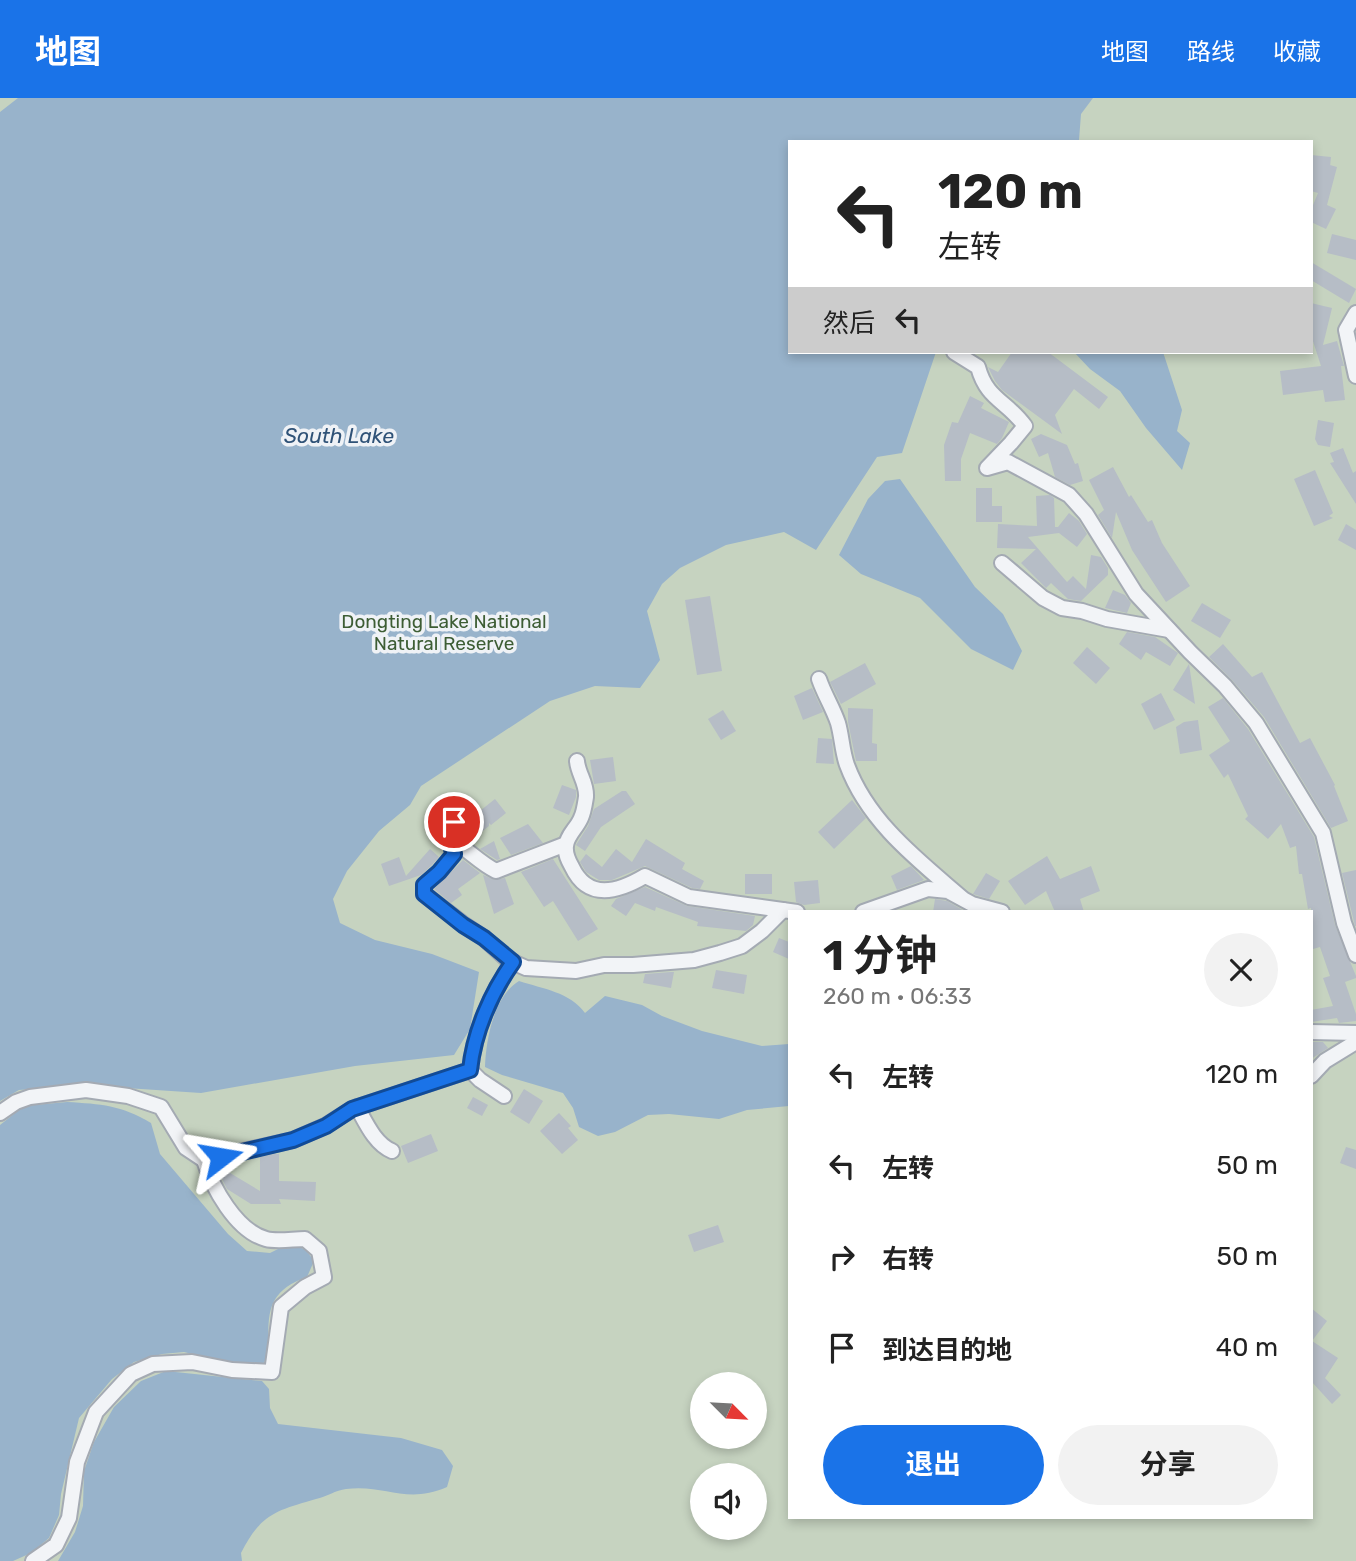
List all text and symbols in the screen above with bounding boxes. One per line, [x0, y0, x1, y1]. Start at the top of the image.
text: 地图 [35, 32, 101, 71]
text: 地图 [1101, 38, 1149, 66]
text: 路线 [1187, 38, 1235, 66]
text: 收藏 [1273, 38, 1321, 66]
text: 120 m [938, 162, 1083, 220]
icon: left [823, 168, 914, 259]
text: 左转 [938, 228, 1002, 266]
icon: left [889, 301, 927, 339]
text: 然后 [823, 308, 875, 339]
water label: South Lake [284, 423, 394, 448]
park label: Dongting Lake National Natural Reserve [341, 610, 547, 655]
pin [424, 792, 484, 852]
icon: arrive [435, 803, 473, 841]
text: 1 分钟 [823, 931, 937, 981]
button: close [1204, 933, 1278, 1007]
text: 260 m · 06:33 [823, 982, 972, 1010]
icon: left [823, 1056, 861, 1094]
text: 120 m [1206, 1059, 1278, 1090]
text: 左转 [882, 1062, 934, 1093]
position arrow [184, 1120, 258, 1194]
icon: left [823, 1147, 861, 1185]
text: 50 m [1217, 1150, 1278, 1181]
text: 左转 [882, 1153, 934, 1184]
icon: right [823, 1238, 861, 1276]
text: 50 m [1217, 1241, 1278, 1272]
text: 右转 [882, 1244, 934, 1275]
icon: arrive [823, 1329, 861, 1367]
text: 40 m [1216, 1332, 1278, 1363]
text: 到达目的地 [882, 1335, 1012, 1366]
north arrow [690, 1372, 766, 1449]
map controls [690, 1372, 767, 1540]
button: 退出 [823, 1425, 1044, 1505]
button: 分享 [1058, 1425, 1278, 1505]
button: sound [690, 1463, 767, 1540]

